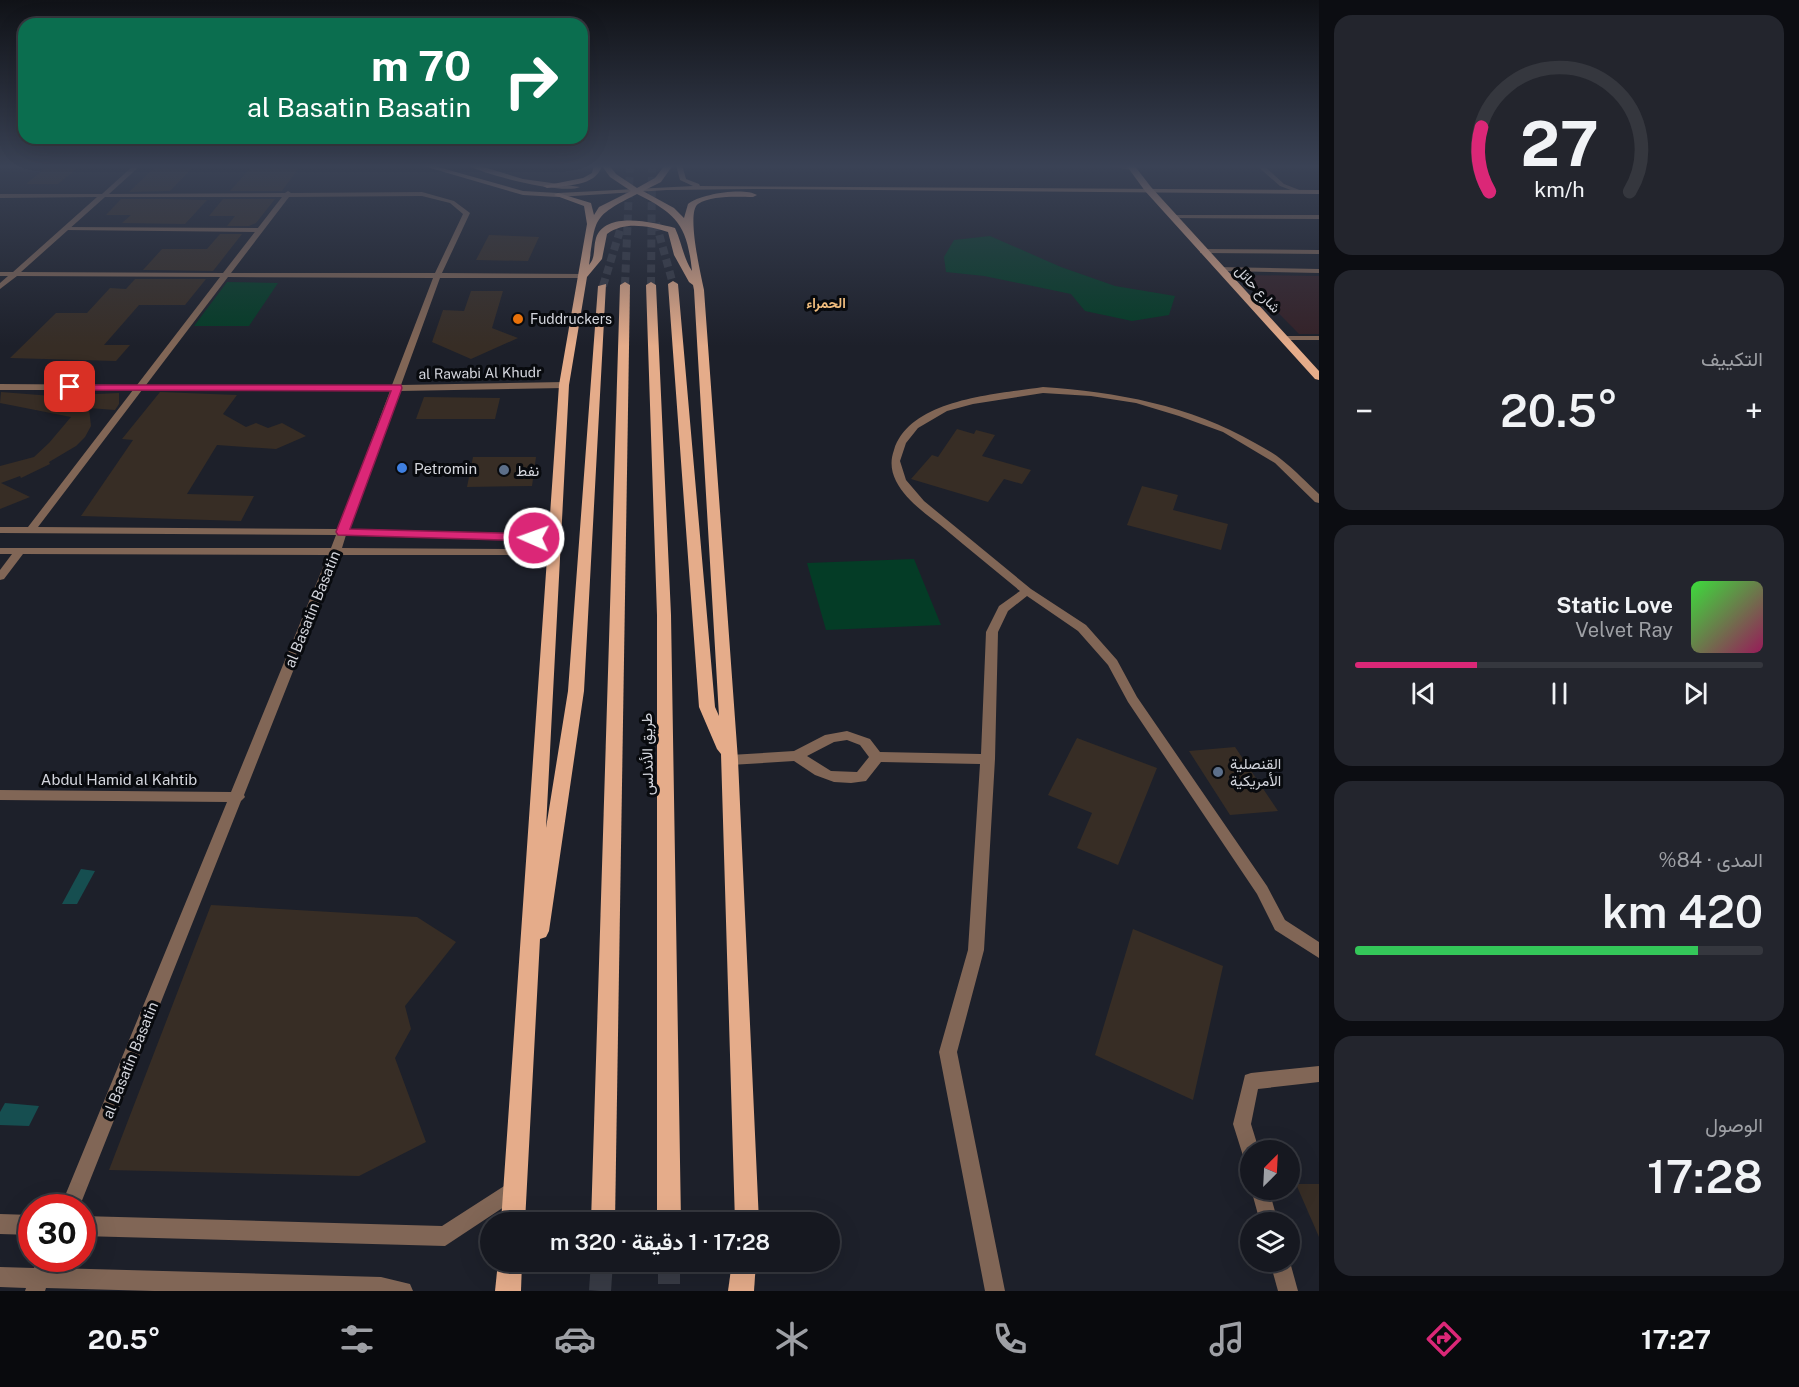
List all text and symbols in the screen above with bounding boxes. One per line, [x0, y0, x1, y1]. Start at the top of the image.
text: 70 m [371, 41, 471, 90]
icon: right [492, 42, 570, 120]
text: al Basatin Basatin [247, 91, 471, 123]
text: 27 [1520, 107, 1598, 180]
text: km/h [1534, 177, 1584, 202]
street label: شارع حائل [1230, 262, 1284, 318]
district label: الحمراء [806, 295, 846, 312]
place label: Fuddruckers [530, 311, 612, 327]
marker: Fuddruckers [511, 312, 525, 326]
text: التكييف [1701, 347, 1763, 371]
pin [44, 361, 95, 412]
street label: al Rawabi Al Khudr [418, 364, 542, 382]
icon: arrive [53, 370, 86, 403]
text: 20.5° [1500, 384, 1618, 437]
text: − [1355, 392, 1373, 430]
text: + [1745, 392, 1763, 430]
place label: Petromin [414, 460, 477, 477]
marker: Petromin [395, 461, 409, 475]
place label: نفط [516, 462, 539, 479]
marker: نفط [497, 463, 511, 477]
position arrow [502, 506, 566, 570]
street label: al Basatin Basatin [281, 548, 343, 670]
text: Static Love [1556, 592, 1673, 618]
text: Velvet Ray [1575, 618, 1673, 642]
icon: previous [1407, 677, 1440, 710]
icon: pause [1543, 677, 1576, 710]
icon: next [1679, 677, 1712, 710]
street label: طريق الأندلس [638, 712, 658, 795]
place label: القنصلية الأمريكية [1230, 755, 1281, 790]
marker: القنصلية الأمريكية [1211, 765, 1225, 779]
street label: Abdul Hamid al Kahtib [41, 771, 197, 788]
text: المدى · 84% [1659, 848, 1763, 872]
text: 420 km [1602, 885, 1763, 938]
street label: al Basatin Basatin [99, 999, 161, 1121]
text: الوصول [1705, 1113, 1763, 1137]
north arrow [1240, 1140, 1300, 1200]
map controls [1240, 1140, 1300, 1272]
text: 17:28 [1647, 1150, 1763, 1203]
speed limit sign: 30 [18, 1194, 96, 1272]
button: layers [1240, 1212, 1300, 1272]
text: 17:28 · 1 دقيقة · 320 m [550, 1229, 770, 1255]
icon: filters [336, 1318, 378, 1360]
icon: car [554, 1318, 596, 1360]
icon: climate [771, 1318, 813, 1360]
icon: phone [989, 1318, 1031, 1360]
icon: music [1206, 1318, 1248, 1360]
icon: directions [1423, 1318, 1465, 1360]
text: 20.5° [88, 1323, 161, 1355]
text: 17:27 [1641, 1323, 1711, 1355]

